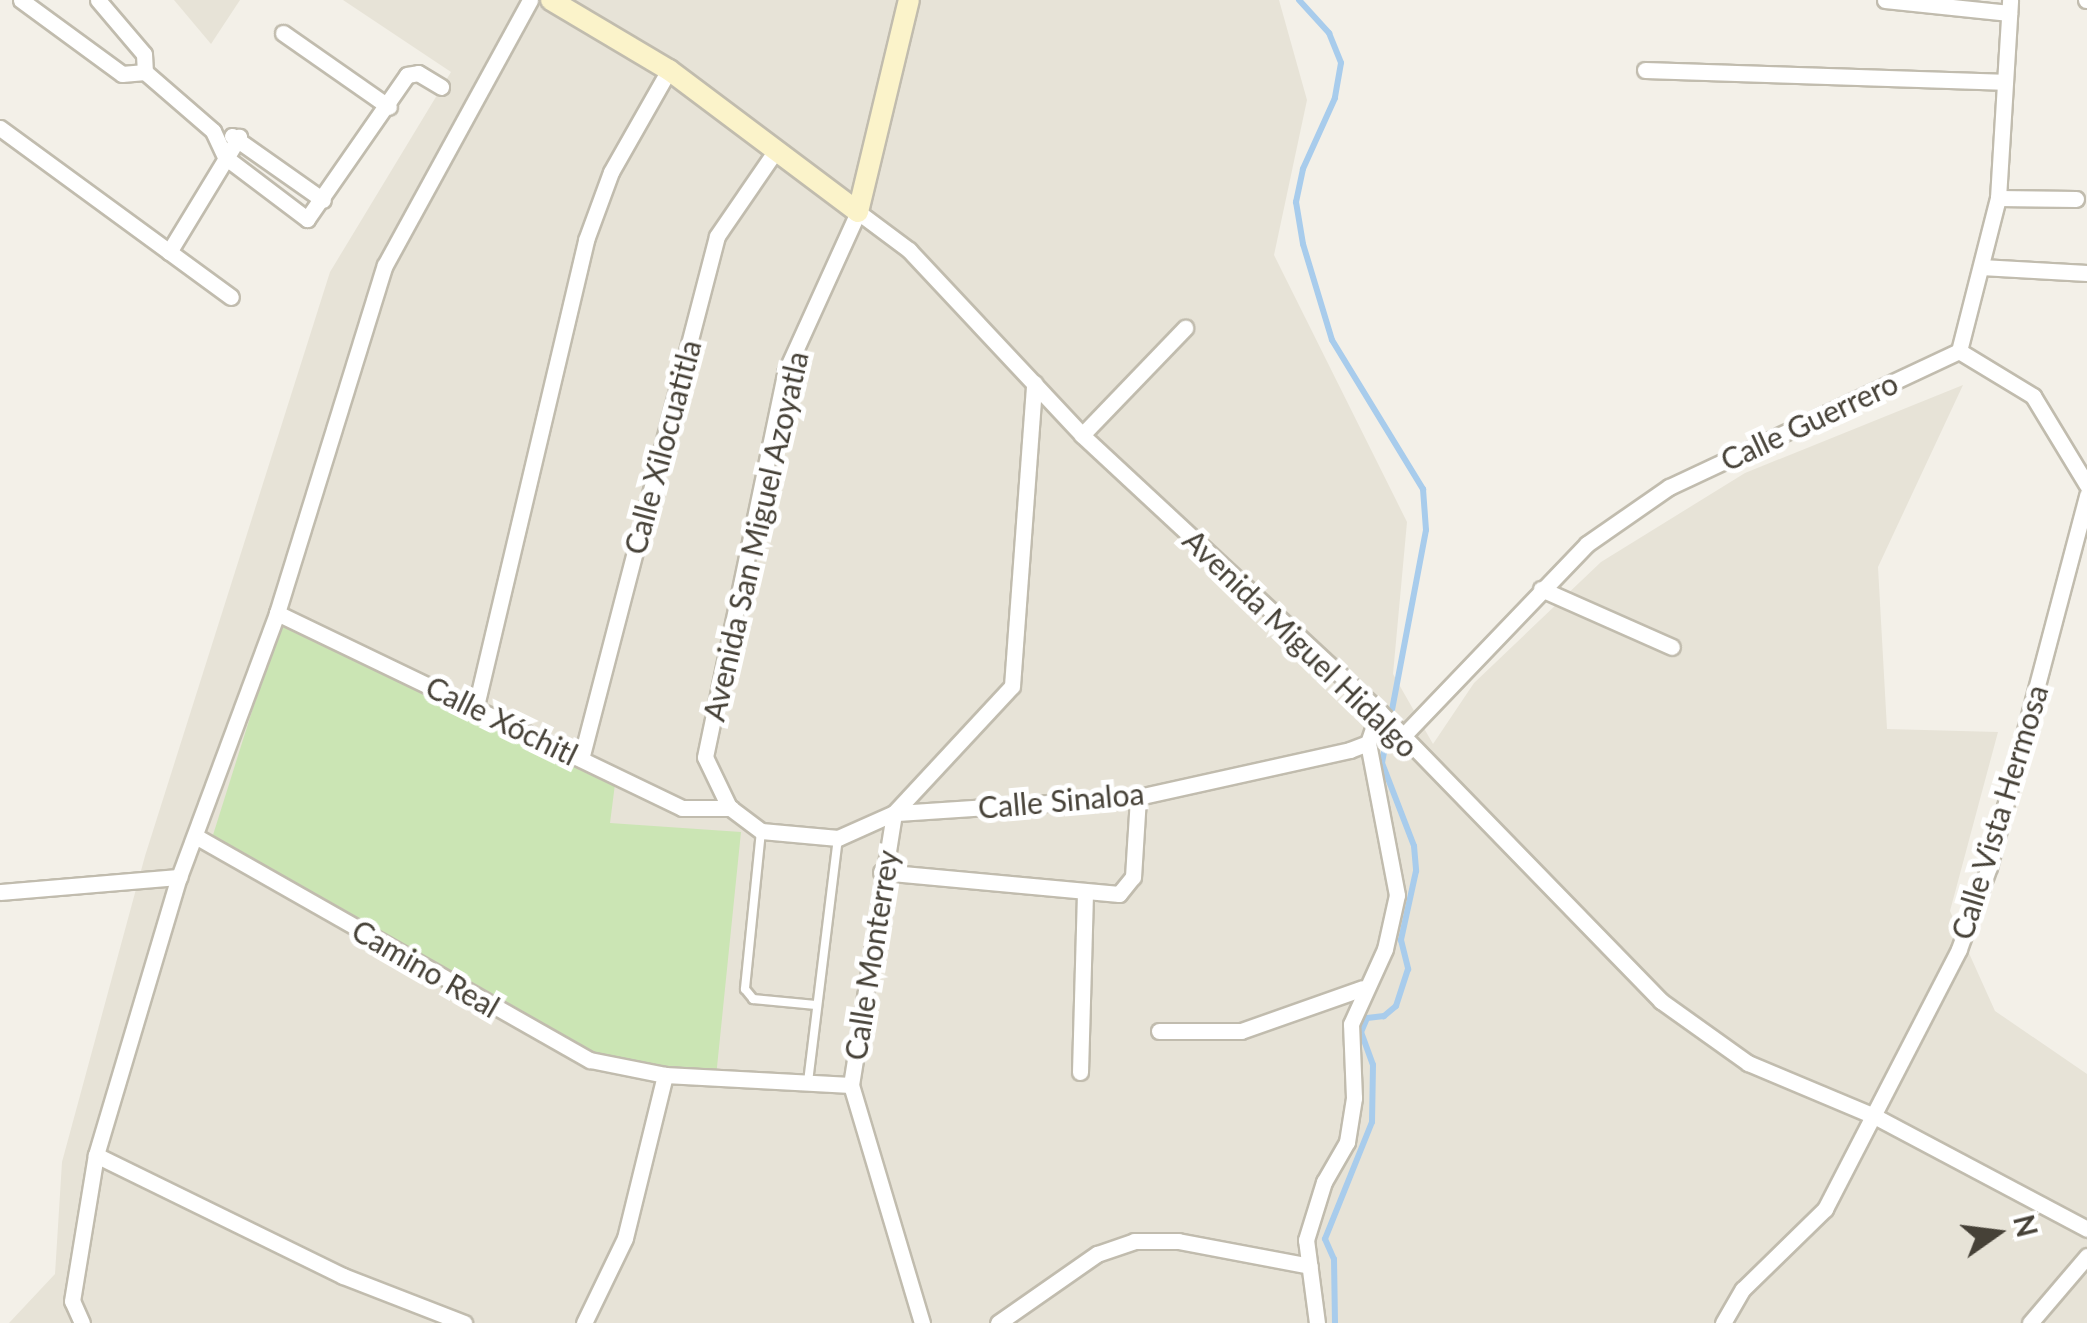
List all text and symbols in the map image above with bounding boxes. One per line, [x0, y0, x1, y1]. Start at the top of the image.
street label: Calle Xilocuatitla [616, 336, 708, 558]
street label: Avenida San Miguel Azoyatla [695, 347, 815, 725]
street label: Calle Guerrero [1715, 364, 1903, 478]
street label: Avenida Miguel Hidalgo [1176, 522, 1426, 764]
street label: Calle Xóchitl [420, 668, 584, 772]
street label: Calle Vista Hermosa [1943, 680, 2055, 944]
street label: Calle Sinaloa [976, 775, 1146, 825]
street label: Calle Monterrey [837, 847, 905, 1063]
street label: Camino Real [346, 911, 506, 1025]
north arrow [1947, 1183, 2047, 1283]
text: N [2007, 1211, 2045, 1240]

